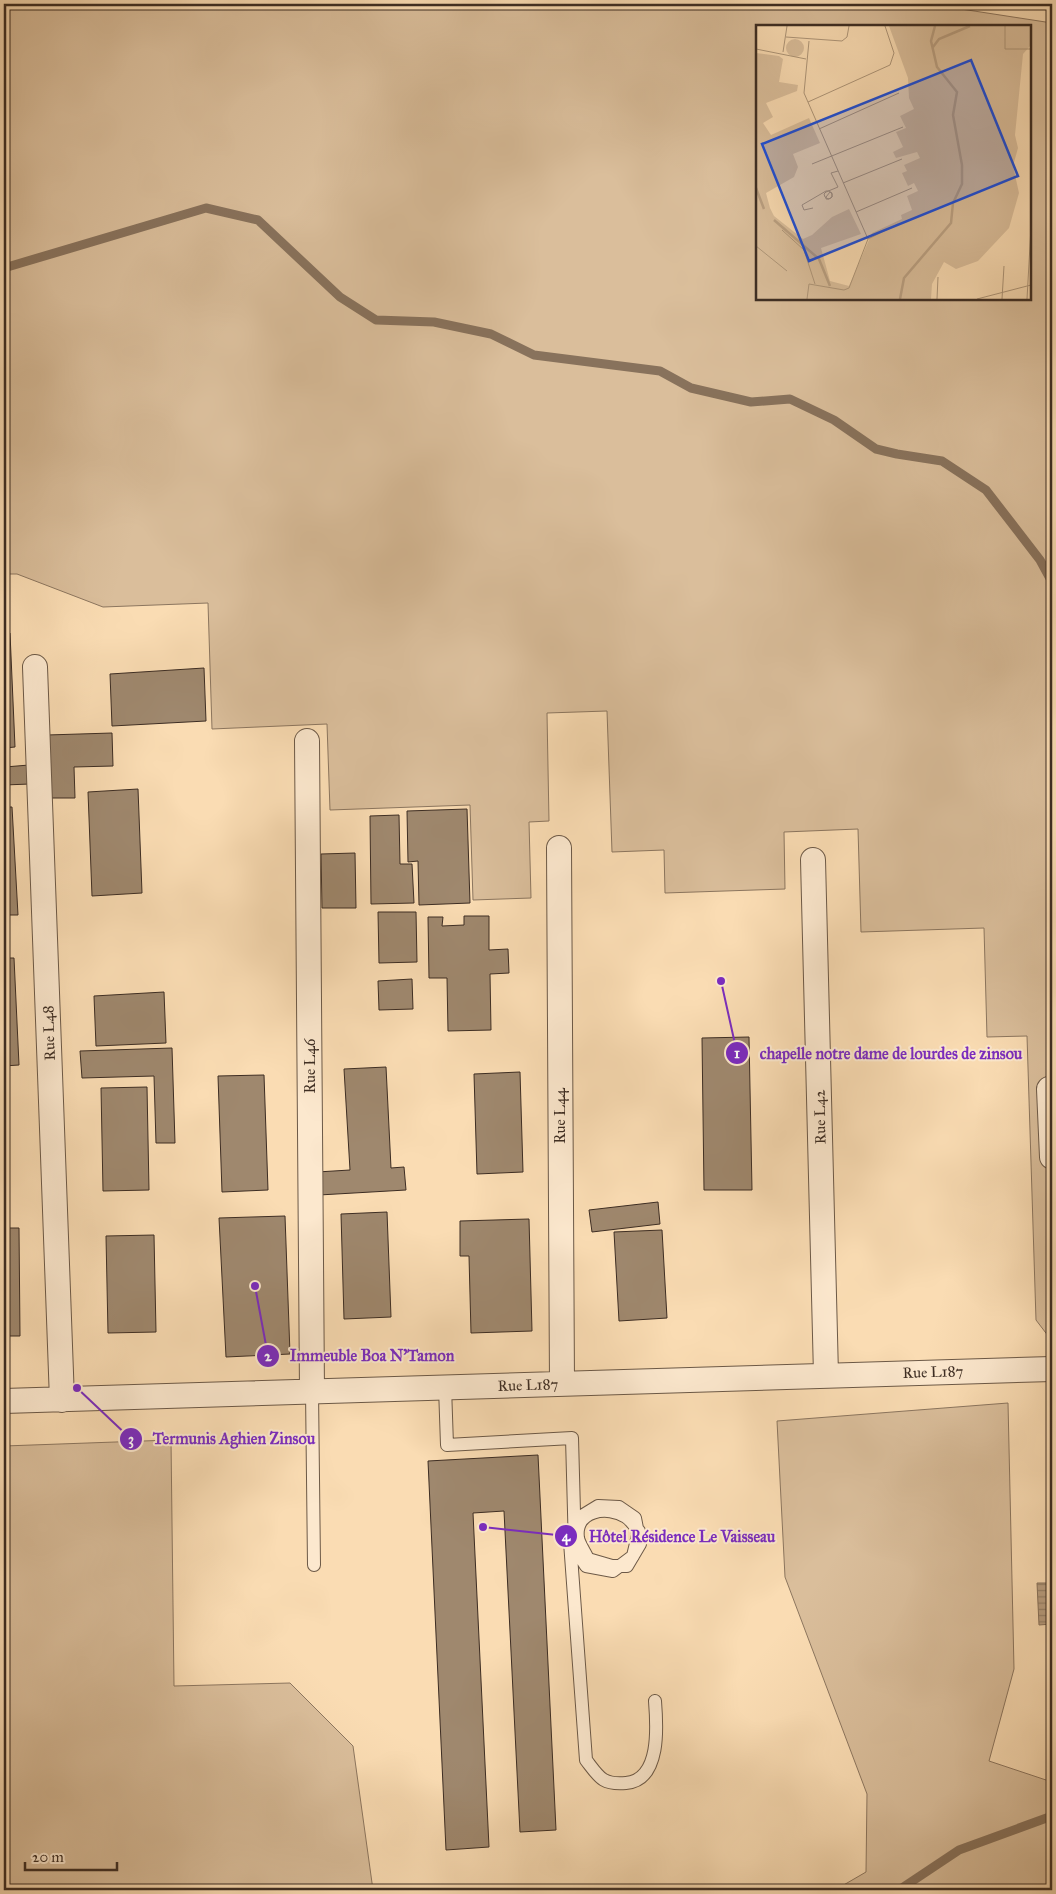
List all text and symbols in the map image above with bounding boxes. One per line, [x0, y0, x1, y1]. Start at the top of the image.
inset map [756, 25, 1031, 300]
street label: Rue L48 [39, 1005, 59, 1061]
street label: Rue L46 [301, 1037, 319, 1094]
callout: chapelle notre dame de lourdes de zinsou [725, 1037, 1033, 1068]
text: 1 [734, 1044, 740, 1062]
text: chapelle notre dame de lourdes de zinsou [760, 1044, 1023, 1064]
street label: Rue L44 [551, 1088, 569, 1144]
street label: Rue L42 [811, 1089, 829, 1145]
callout: Immeuble Boa N'Tamon [255, 1340, 465, 1371]
text: Immeuble Boa N'Tamon [290, 1346, 455, 1365]
text: 2 [264, 1347, 272, 1365]
street label: Rue L187 [902, 1362, 964, 1382]
street label: Rue L187 [497, 1375, 559, 1395]
callout: Termunis Aghien Zinsou [118, 1423, 326, 1454]
text: Termunis Aghien Zinsou [152, 1429, 316, 1449]
text: 3 [128, 1430, 134, 1449]
callout: Hôtel Résidence Le Vaisseau [553, 1520, 785, 1551]
text: 4 [562, 1527, 571, 1546]
text: Hôtel Résidence Le Vaisseau [589, 1527, 776, 1546]
scale bar [25, 1839, 118, 1871]
text: 20 m [32, 1848, 64, 1866]

